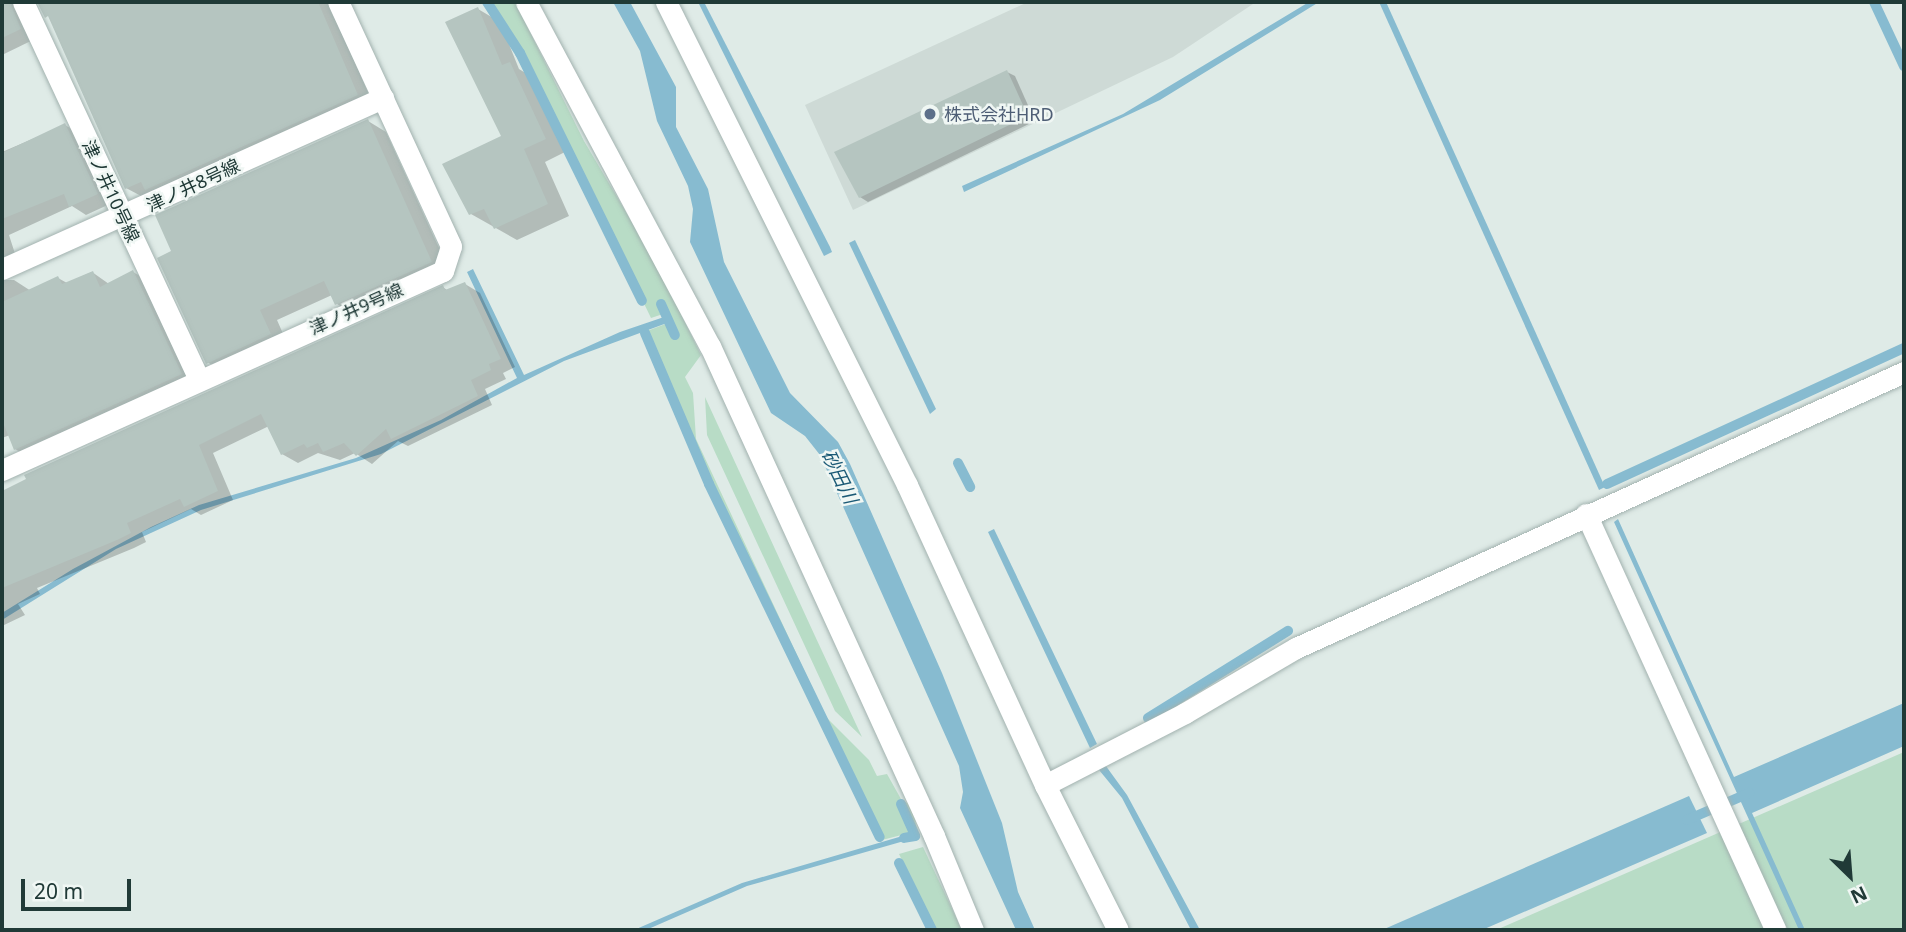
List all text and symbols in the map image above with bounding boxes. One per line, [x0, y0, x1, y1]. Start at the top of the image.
place label: 株式会社HRD [944, 103, 1054, 125]
marker: 株式会社HRD [922, 106, 938, 122]
street label: 津ノ井10号線 [78, 136, 144, 246]
street label: 津ノ井8号線 [143, 154, 243, 216]
street label: 津ノ井9号線 [306, 279, 406, 339]
water label: 砂田川 [816, 446, 862, 508]
north arrow [1815, 841, 1885, 911]
scale bar [24, 866, 135, 910]
text: 20 m [34, 877, 83, 905]
text: N [1846, 880, 1871, 910]

